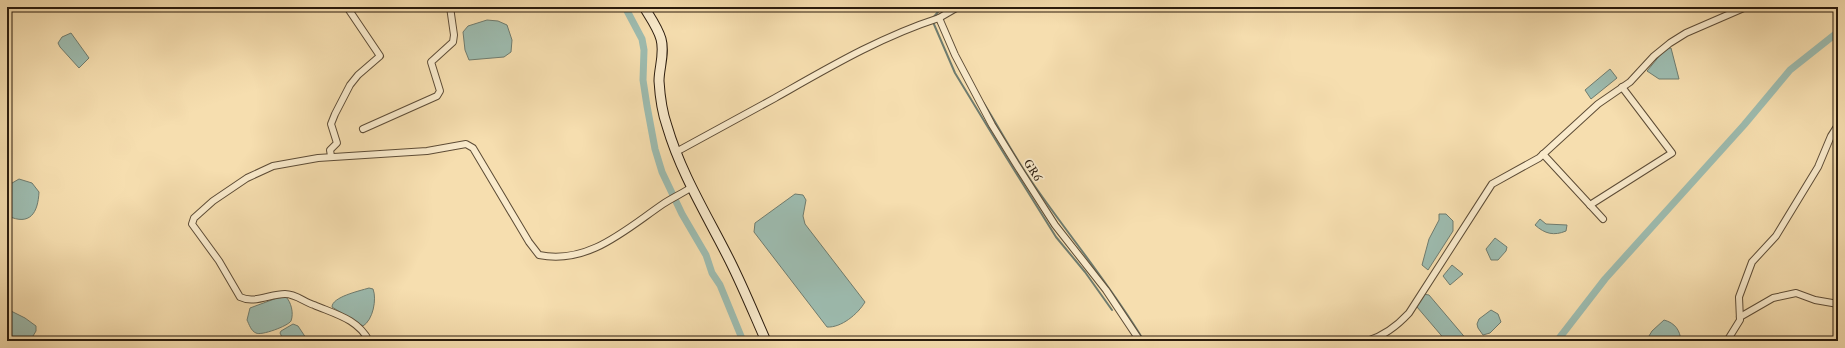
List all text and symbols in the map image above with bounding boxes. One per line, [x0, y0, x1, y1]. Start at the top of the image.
street label: GR6 [1021, 156, 1046, 184]

